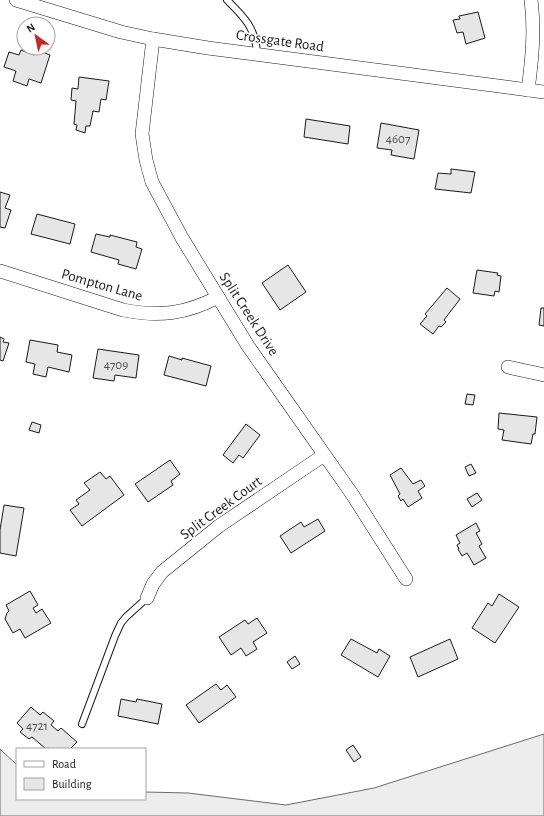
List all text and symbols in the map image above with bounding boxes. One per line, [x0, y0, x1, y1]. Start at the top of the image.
north arrow [16, 16, 56, 56]
text: N [25, 21, 37, 35]
street label: Crossgate Road [235, 27, 325, 55]
house number: 4607 [386, 133, 411, 146]
street label: Pompton Lane [60, 266, 144, 304]
street label: Split Creek Drive [217, 270, 281, 358]
house number: 4709 [104, 359, 128, 372]
street label: Split Creek Court [177, 473, 265, 543]
house number: 4721 [26, 720, 48, 733]
legend [16, 748, 146, 800]
text: Road [52, 758, 76, 770]
text: Building [52, 778, 92, 790]

